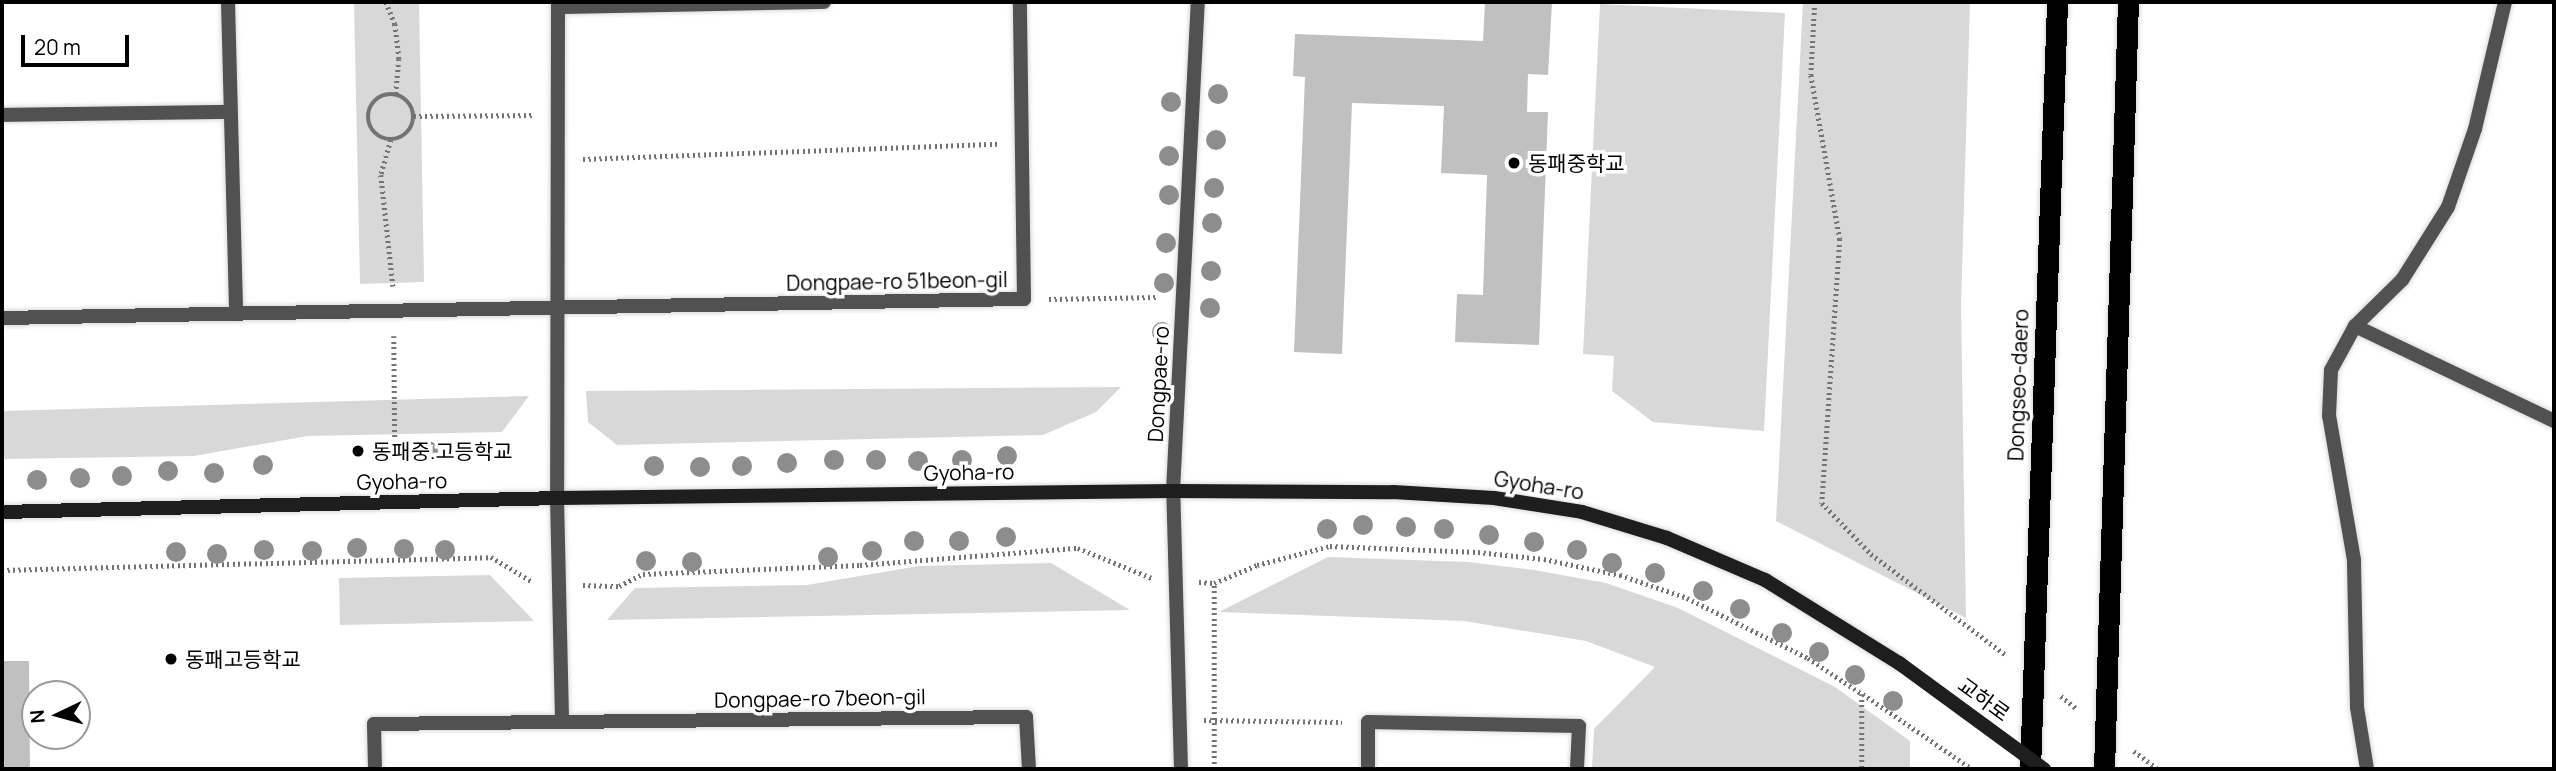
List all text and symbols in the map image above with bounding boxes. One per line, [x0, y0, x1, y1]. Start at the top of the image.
scale bar [24, 21, 133, 65]
text: 20 m [34, 33, 81, 61]
place label: 동패중학교 [1528, 150, 1625, 176]
marker: 동패중학교 [1506, 155, 1522, 171]
street label: Dongpae-ro 51beon-gil [786, 266, 1008, 296]
street label: Dongseo-daero [2003, 309, 2033, 461]
street label: Dongpae-ro [1142, 325, 1174, 443]
place label: 동패중.고등학교 [372, 438, 513, 464]
marker: 동패중.고등학교 [350, 443, 366, 459]
street label: Gyoha-ro [923, 459, 1015, 485]
street label: Gyoha-ro [1492, 465, 1586, 505]
street label: Gyoha-ro [356, 468, 448, 494]
place label: 동패고등학교 [185, 646, 301, 672]
marker: 동패고등학교 [163, 651, 179, 667]
street label: 교하로 [1953, 672, 2015, 726]
north arrow [21, 680, 91, 750]
street label: Dongpae-ro 7beon-gil [714, 684, 926, 712]
text: N [24, 709, 51, 725]

